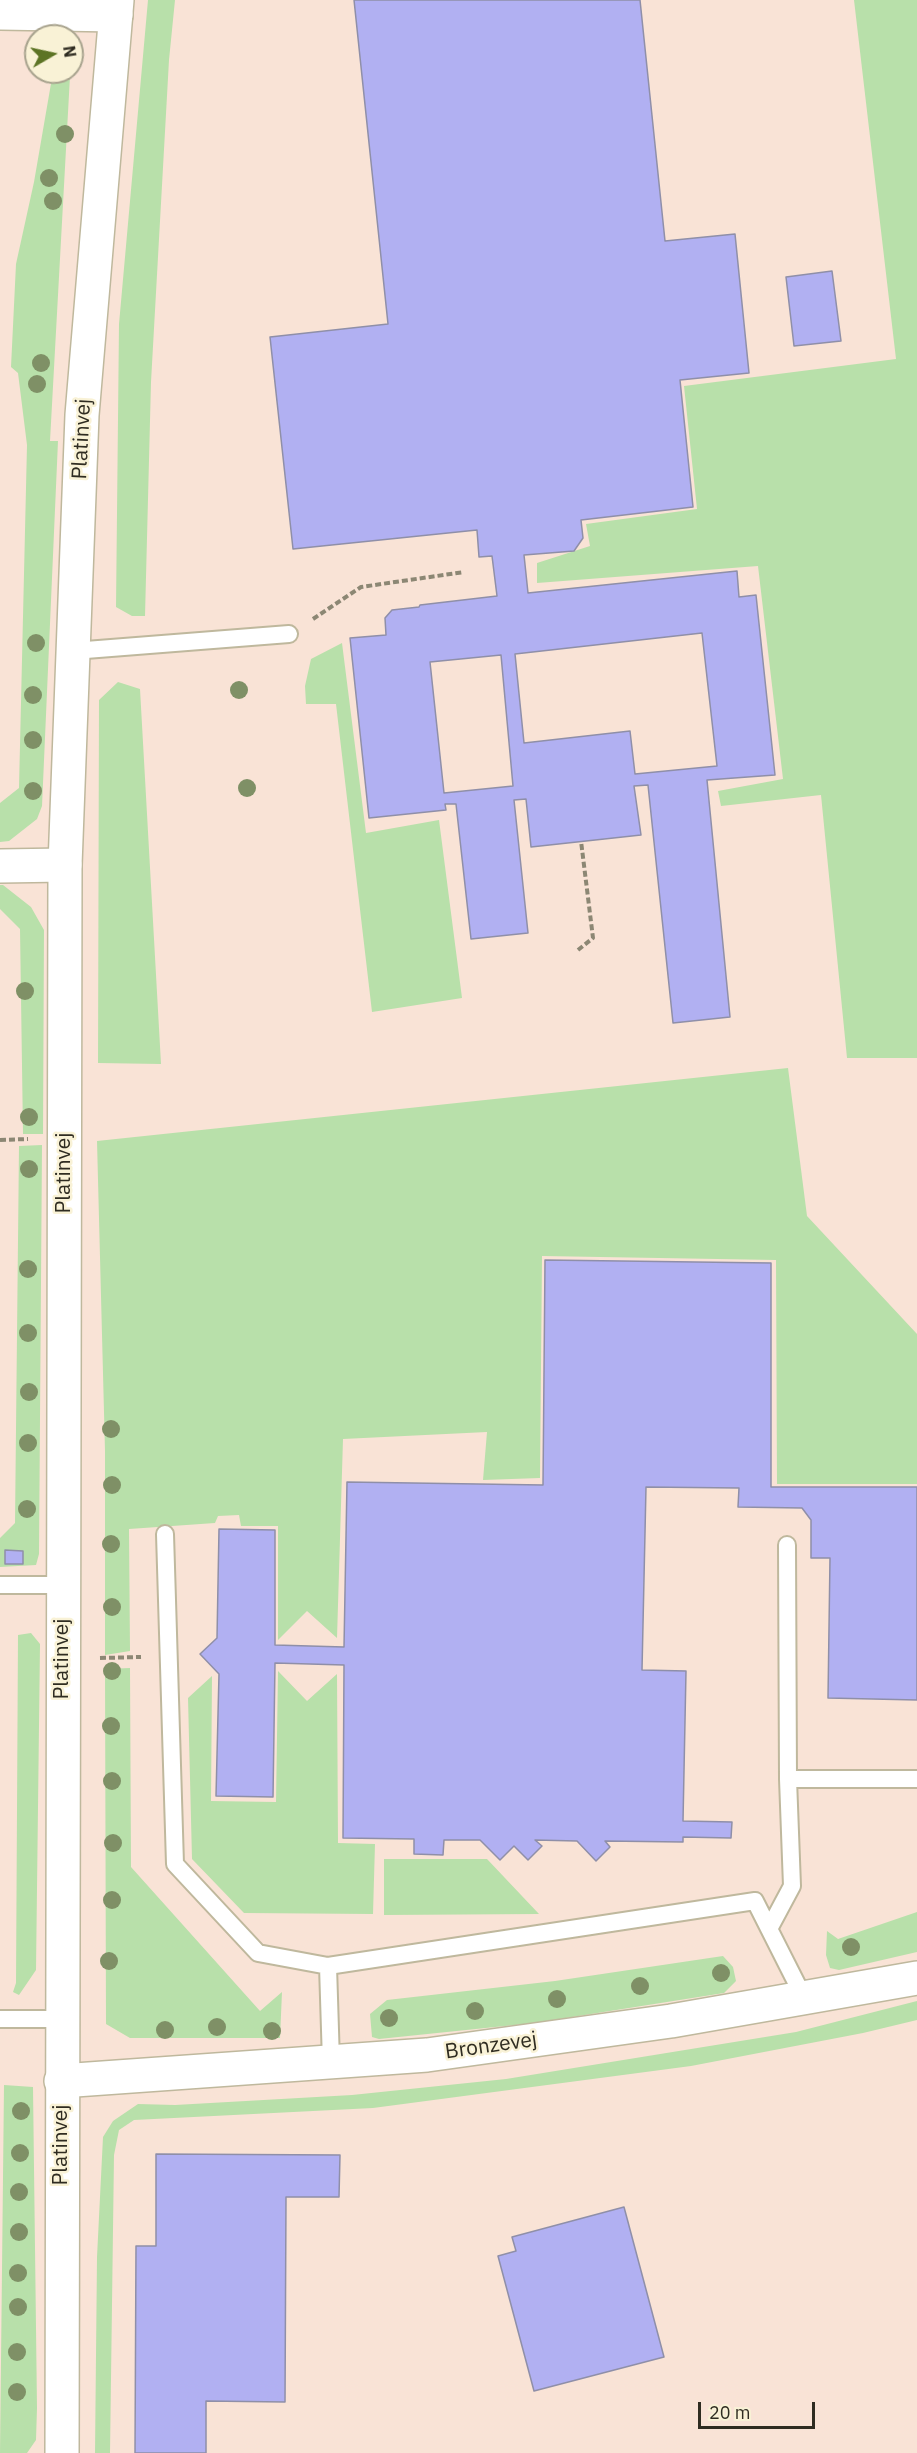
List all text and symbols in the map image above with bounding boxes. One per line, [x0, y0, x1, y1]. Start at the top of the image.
north arrow [24, 24, 84, 84]
text: N [59, 44, 81, 59]
street label: Platinvej [67, 398, 97, 480]
street label: Platinvej [51, 1133, 77, 1213]
street label: Platinvej [49, 1619, 75, 1699]
street label: Bronzevej [443, 2027, 539, 2065]
street label: Platinvej [48, 2105, 74, 2185]
scale bar [701, 2390, 818, 2428]
text: 20 m [709, 2401, 751, 2424]

